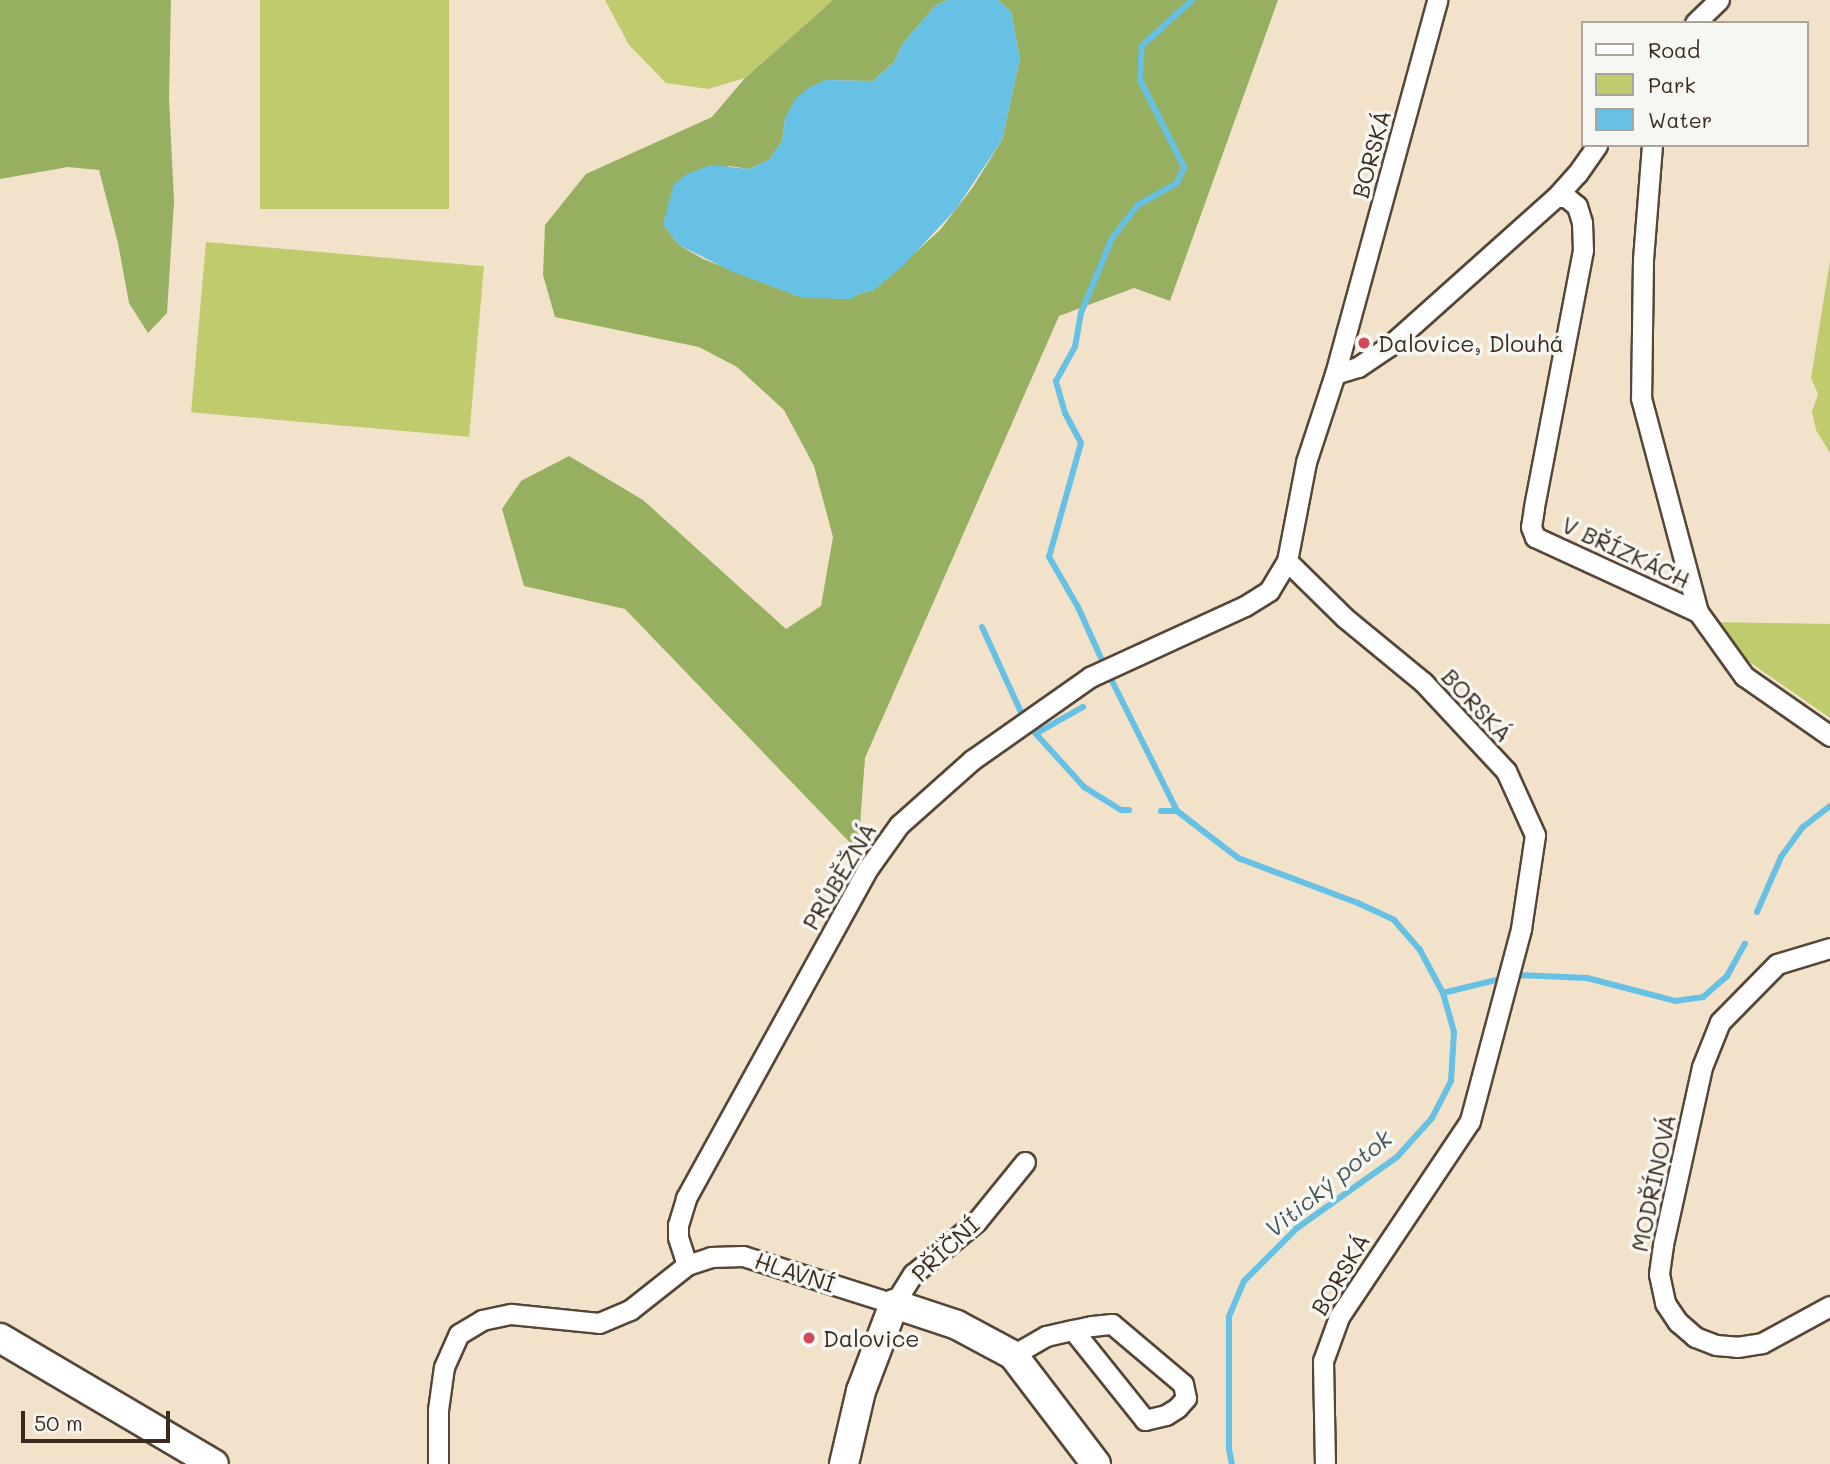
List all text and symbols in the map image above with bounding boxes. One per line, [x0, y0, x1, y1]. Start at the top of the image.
legend [1582, 21, 1809, 147]
text: Road [1648, 36, 1700, 63]
text: Park [1648, 71, 1696, 98]
text: Water [1648, 106, 1712, 133]
street label: BORSKÁ [1346, 107, 1396, 201]
place label: Dalovice, Dlouhá [1378, 329, 1564, 357]
marker: Dalovice, Dlouhá [1356, 335, 1372, 351]
street label: V BŘÍZKÁCH [1558, 510, 1694, 594]
street label: BORSKÁ [1436, 663, 1518, 747]
street label: PRŮBĚŽNÁ [796, 817, 882, 935]
street label: MODŘÍNOVÁ [1625, 1112, 1681, 1254]
water label: Vitický potok [1259, 1123, 1397, 1243]
street label: PŘÍČNÍ [905, 1211, 985, 1287]
street label: BORSKÁ [1305, 1228, 1375, 1320]
street label: HLAVNÍ [751, 1246, 839, 1298]
place label: Dalovice [823, 1324, 920, 1352]
marker: Dalovice [801, 1330, 817, 1346]
scale bar [24, 1398, 173, 1442]
text: 50 m [34, 1409, 83, 1436]

